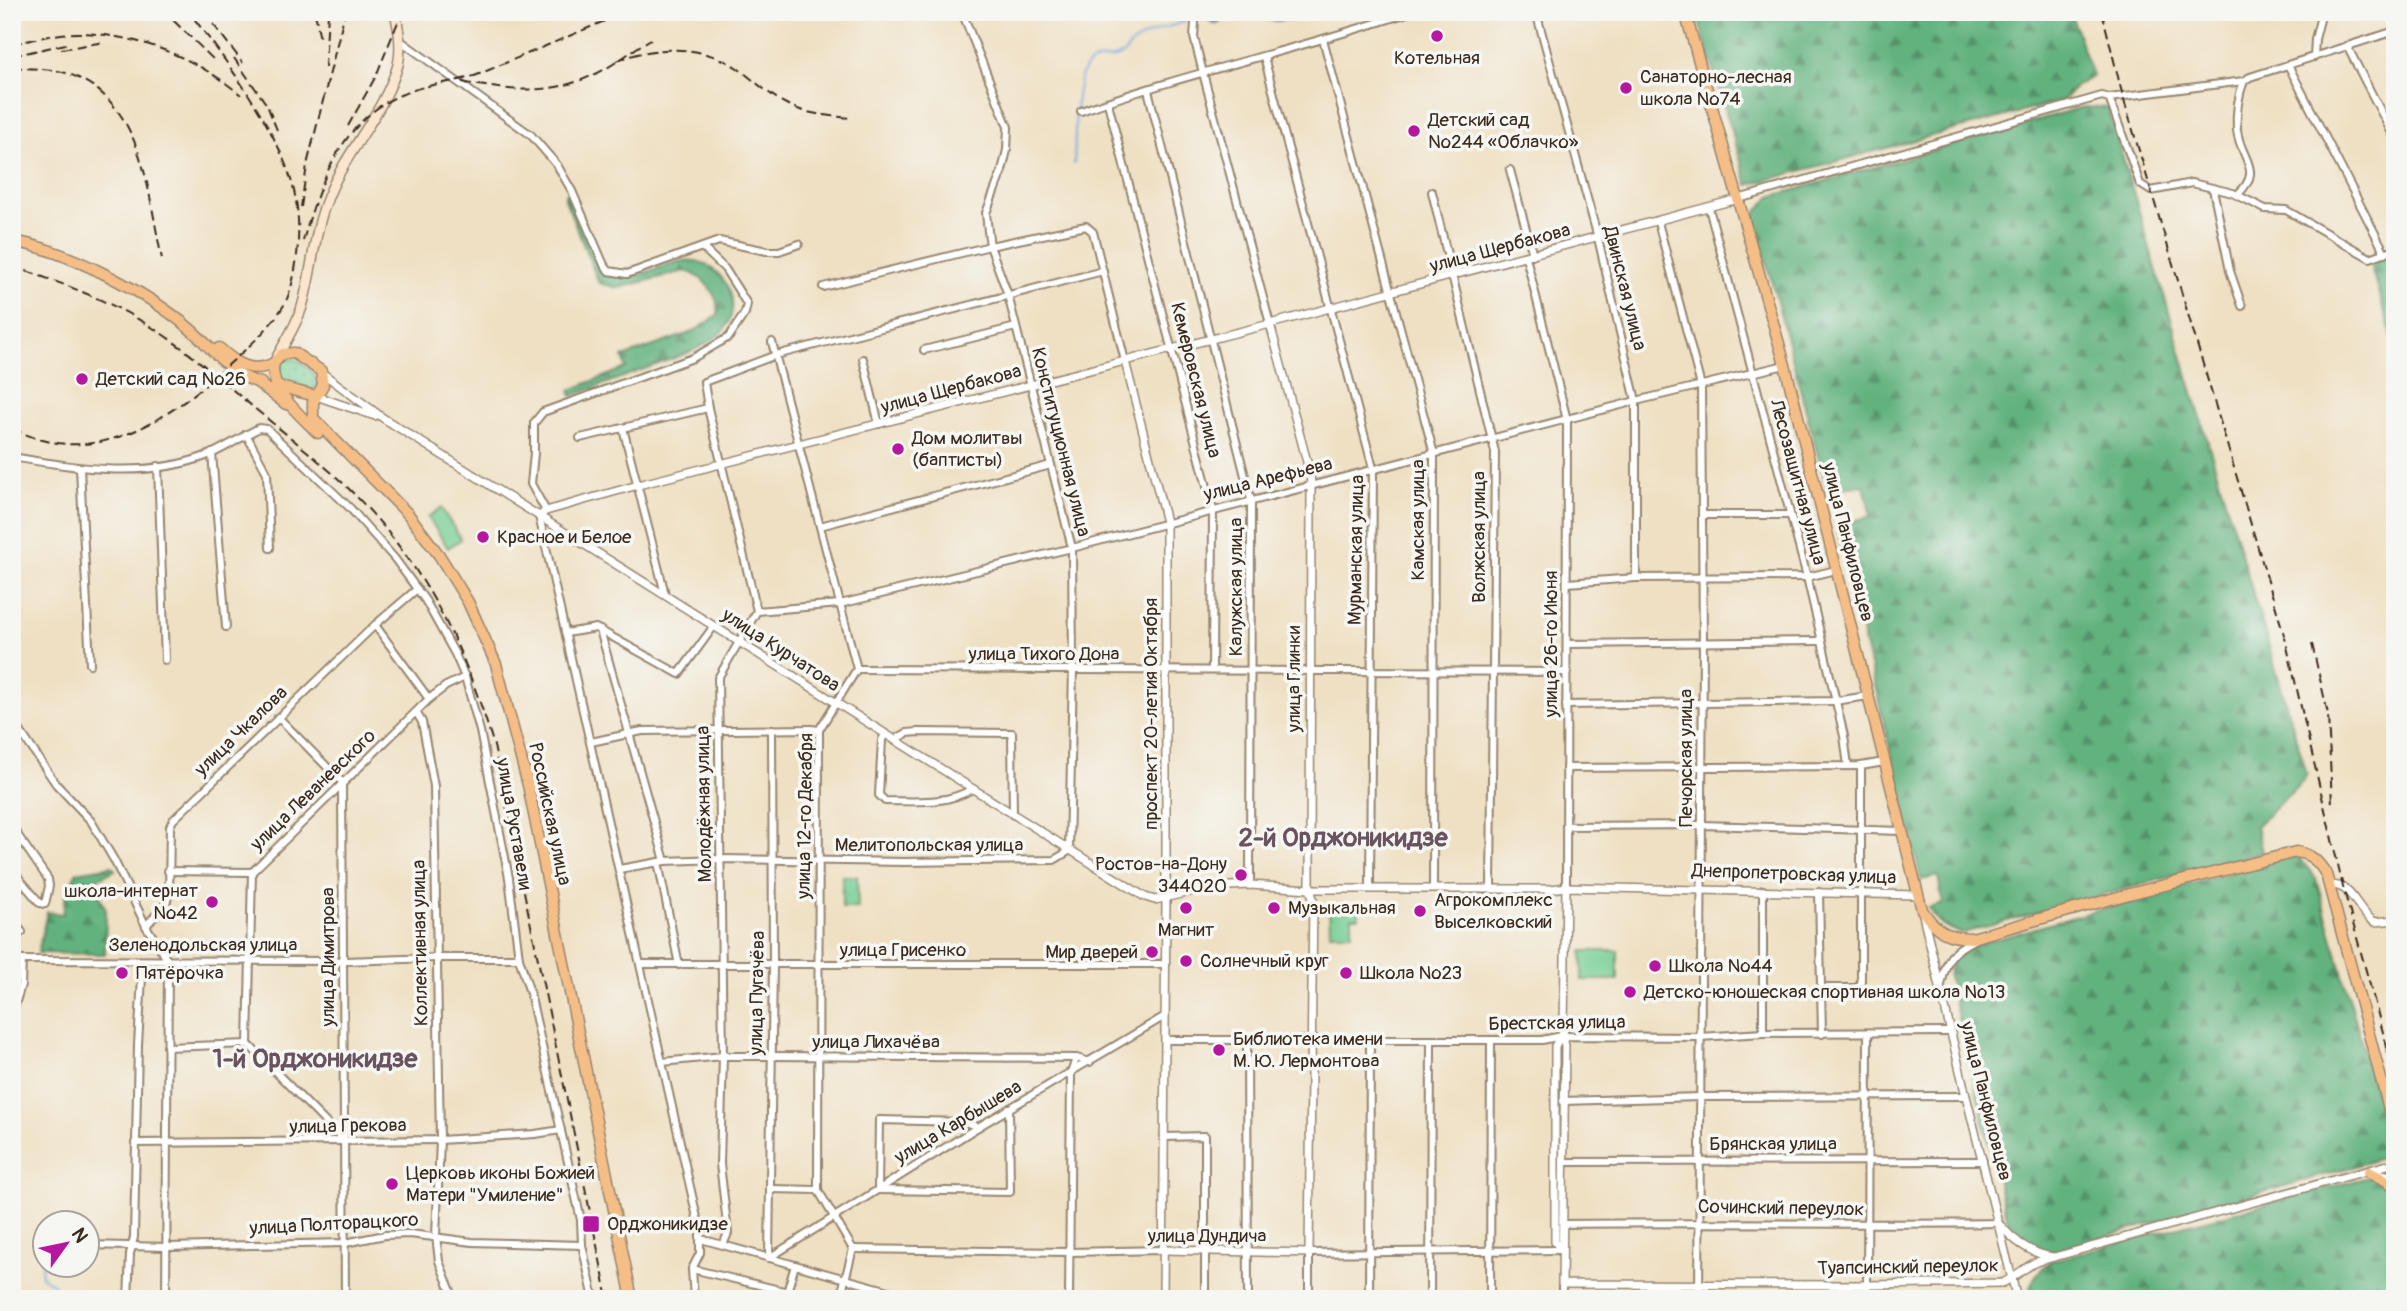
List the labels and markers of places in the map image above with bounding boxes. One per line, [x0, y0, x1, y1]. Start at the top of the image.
marker: Котельная [1429, 28, 1445, 44]
place label: Котельная [1394, 46, 1480, 70]
place label: Санаторно-лесная школа №74 [1640, 65, 1792, 111]
marker: Санаторно-лесная школа №74 [1618, 80, 1634, 96]
place label: Детский сад №244 «Облачко» [1427, 108, 1579, 154]
marker: Детский сад №244 «Облачко» [1406, 123, 1422, 139]
place label: Детский сад №26 [95, 367, 246, 391]
marker: Детский сад №26 [74, 371, 90, 387]
place label: Дом молитвы (баптисты) [911, 426, 1023, 472]
marker: Дом молитвы (баптисты) [890, 441, 906, 457]
place label: Красное и Белое [497, 525, 632, 549]
marker: Красное и Белое [475, 529, 491, 545]
place label: Ростов-на-Дону 344020 [1095, 852, 1227, 898]
marker: Ростов-на-Дону 344020 [1233, 867, 1249, 883]
place label: школа-интернат №42 [64, 879, 198, 925]
place label: Агрокомплекс Выселковский [1434, 888, 1553, 934]
marker: школа-интернат №42 [204, 894, 220, 910]
place label: Музыкальная [1288, 896, 1396, 920]
marker: Магнит [1178, 900, 1194, 916]
marker: Музыкальная [1266, 900, 1282, 916]
marker: Агрокомплекс Выселковский [1412, 903, 1428, 919]
place label: Магнит [1158, 918, 1215, 942]
place label: Мир дверей [1045, 940, 1138, 964]
marker: Мир дверей [1144, 944, 1160, 960]
place label: Солнечный круг [1200, 949, 1329, 973]
marker: Солнечный круг [1178, 953, 1194, 969]
place label: Школа №44 [1669, 954, 1773, 978]
marker: Школа №44 [1647, 958, 1663, 974]
place label: Пятёрочка [136, 961, 224, 985]
place label: Школа №23 [1360, 961, 1462, 985]
marker: Пятёрочка [114, 965, 130, 981]
marker: Школа №23 [1338, 965, 1354, 981]
place label: Детско-юношеская спортивная школа №13 [1643, 980, 2005, 1004]
marker: Детско-юношеская спортивная школа №13 [1622, 984, 1638, 1000]
place label: Библиотека имени М. Ю. Лермонтова [1233, 1027, 1383, 1073]
marker: Библиотека имени М. Ю. Лермонтова [1211, 1042, 1227, 1058]
place label: Церковь иконы Божией Матери "Умиление" [406, 1161, 595, 1207]
marker: Церковь иконы Божией Матери "Умиление" [384, 1176, 400, 1192]
place label: Орджоникидзе [607, 1212, 729, 1236]
marker: Орджоникидзе [581, 1214, 601, 1234]

